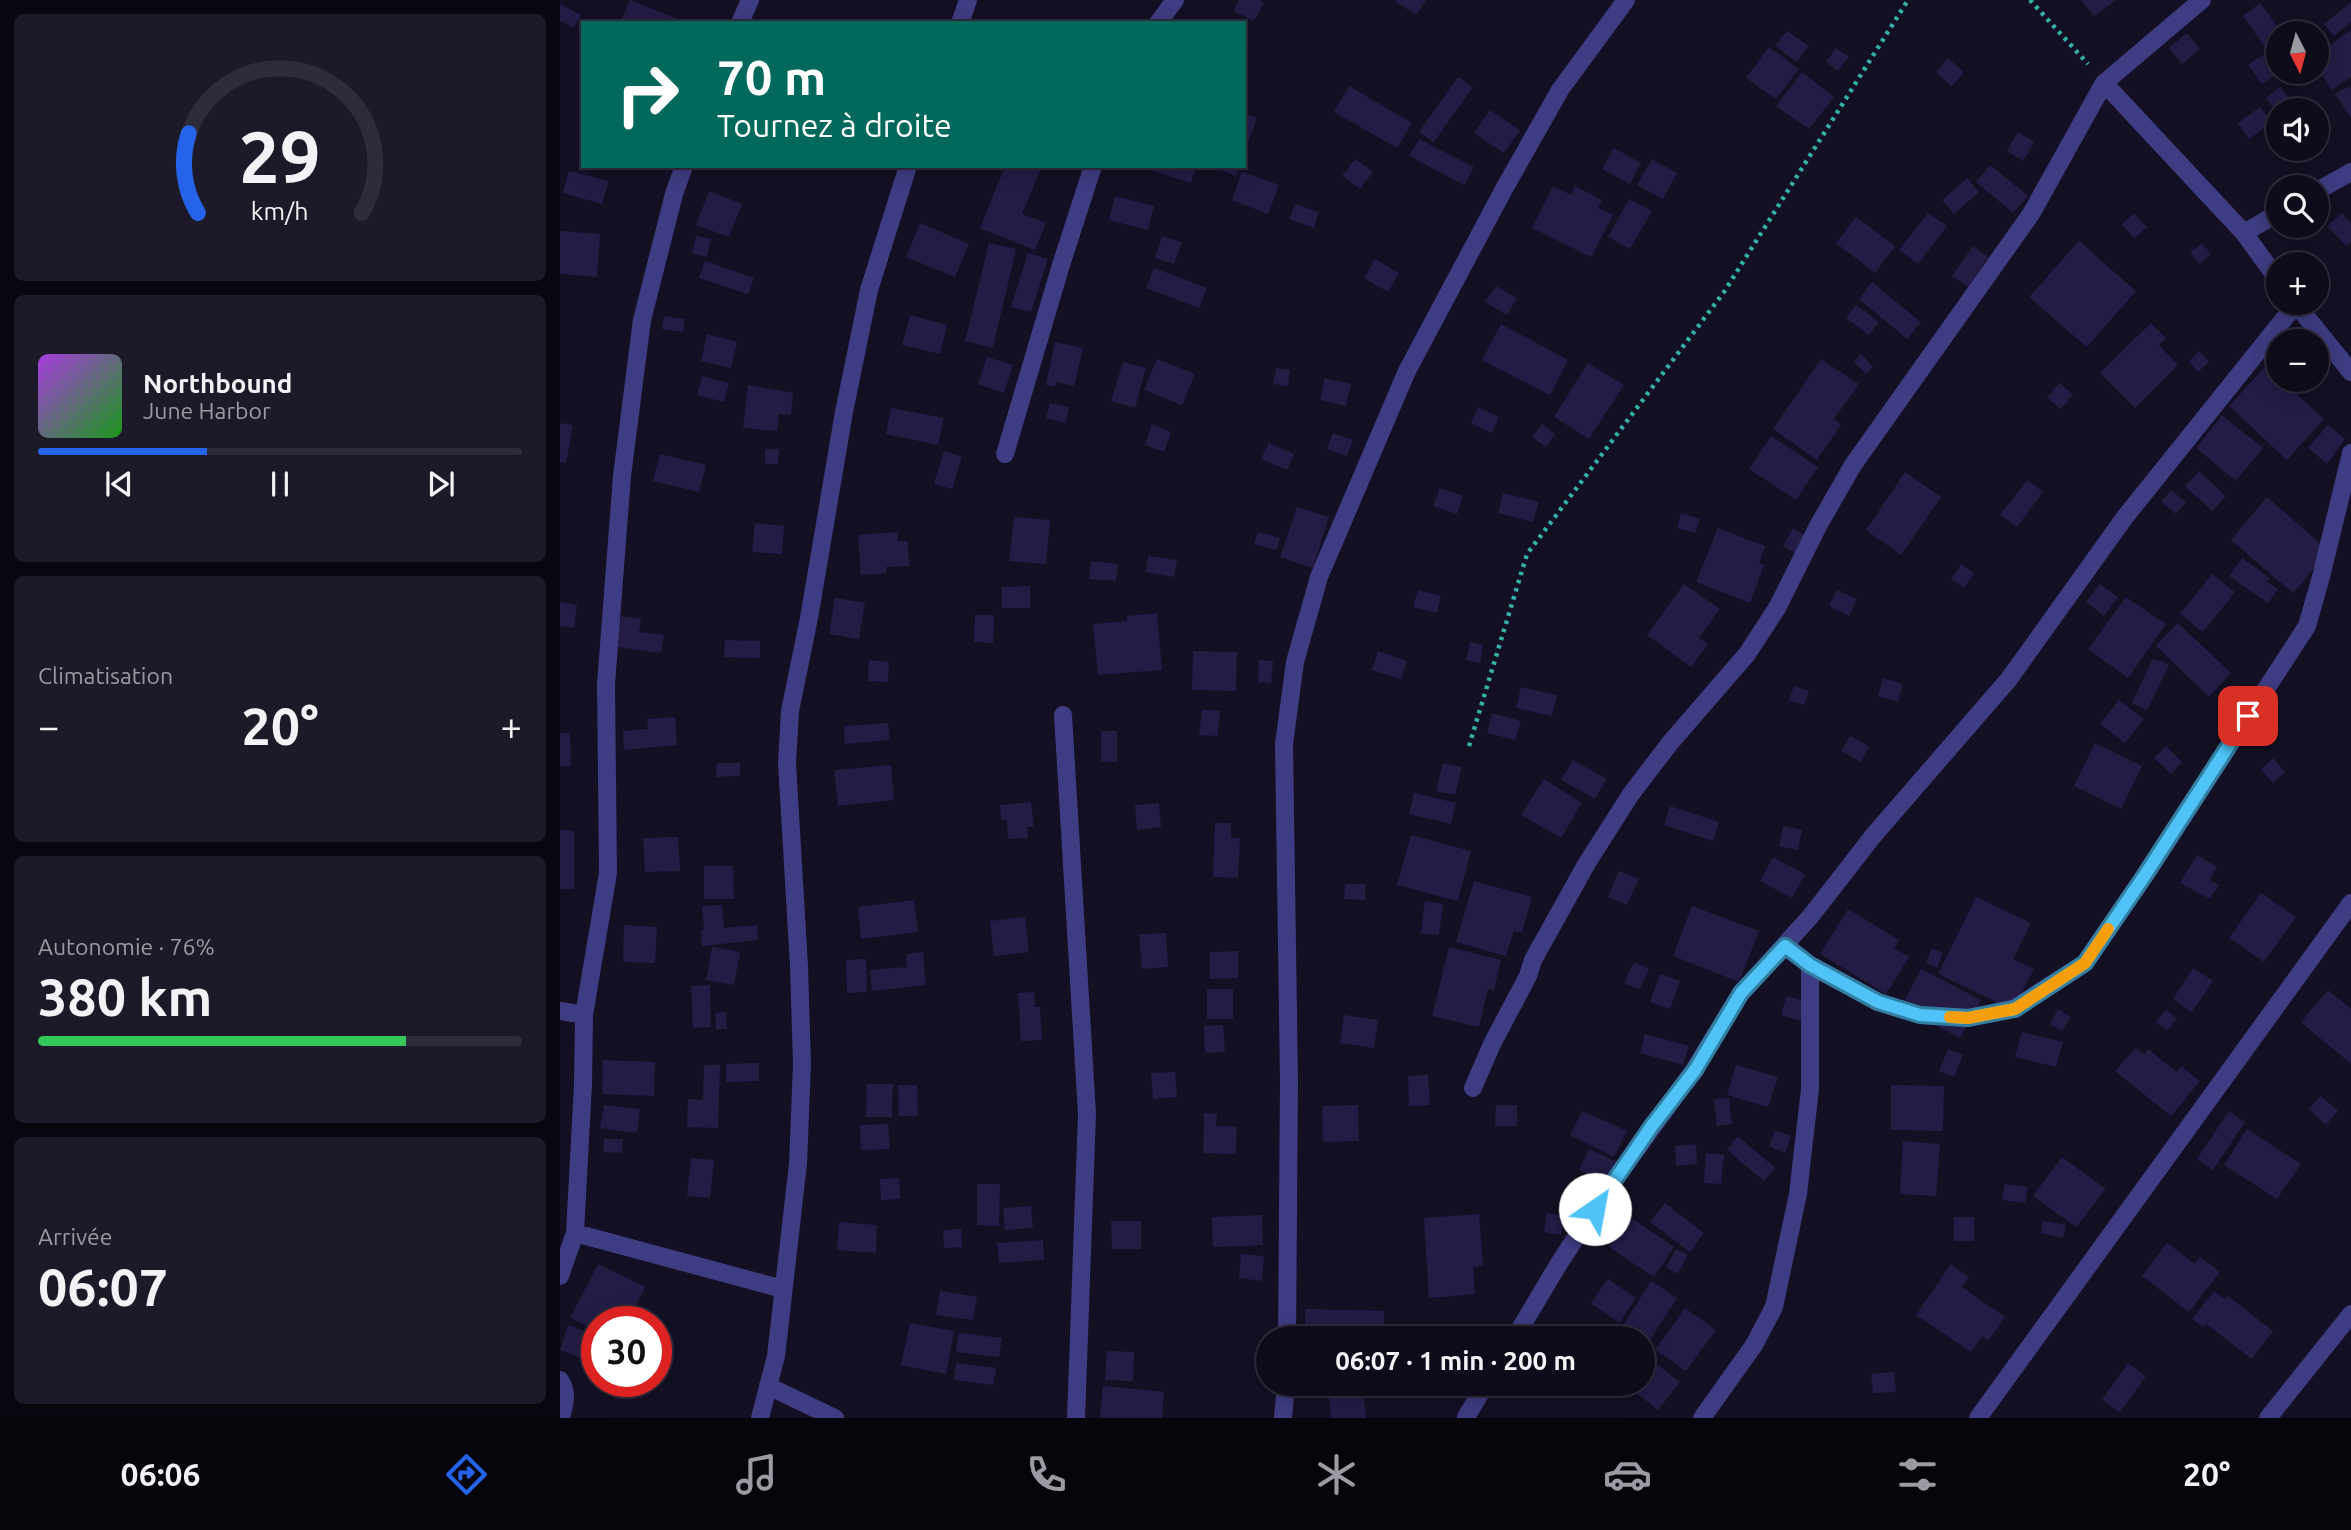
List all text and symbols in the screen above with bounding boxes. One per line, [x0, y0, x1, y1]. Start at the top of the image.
north arrow [2266, 21, 2329, 84]
map controls [2266, 21, 2329, 392]
icon: right [602, 49, 693, 140]
text: 70 m [717, 49, 826, 104]
button: sound [2266, 98, 2329, 161]
text: Tournez à droite [717, 107, 952, 143]
text: 29 [239, 116, 321, 198]
button: search [2266, 175, 2329, 238]
text: km/h [251, 197, 309, 225]
button: + [2266, 252, 2329, 315]
button: − [2266, 329, 2329, 392]
text: Northbound [143, 369, 292, 398]
text: June Harbor [143, 398, 271, 423]
icon: previous [100, 465, 138, 503]
icon: pause [261, 465, 299, 503]
icon: next [422, 465, 460, 503]
text: Climatisation [38, 663, 173, 688]
pin [2218, 686, 2278, 746]
text: 20° [241, 697, 319, 755]
icon: arrive [2229, 697, 2267, 735]
text: − [38, 705, 59, 747]
text: + [501, 705, 522, 747]
text: Autonomie · 76% [38, 934, 215, 959]
text: 380 km [38, 968, 212, 1026]
position arrow [1558, 1172, 1632, 1246]
text: Arrivée [38, 1224, 113, 1249]
text: 06:07 [38, 1258, 168, 1316]
speed limit sign: 30 [581, 1306, 672, 1397]
text: 06:07 · 1 min · 200 m [1335, 1346, 1576, 1375]
icon: directions [442, 1450, 491, 1499]
icon: music [732, 1450, 781, 1499]
icon: phone [1022, 1450, 1071, 1499]
icon: climate [1312, 1450, 1361, 1499]
icon: car [1603, 1450, 1652, 1499]
icon: filters [1893, 1450, 1942, 1499]
text: 06:06 [121, 1456, 201, 1492]
text: 20° [2183, 1456, 2230, 1492]

